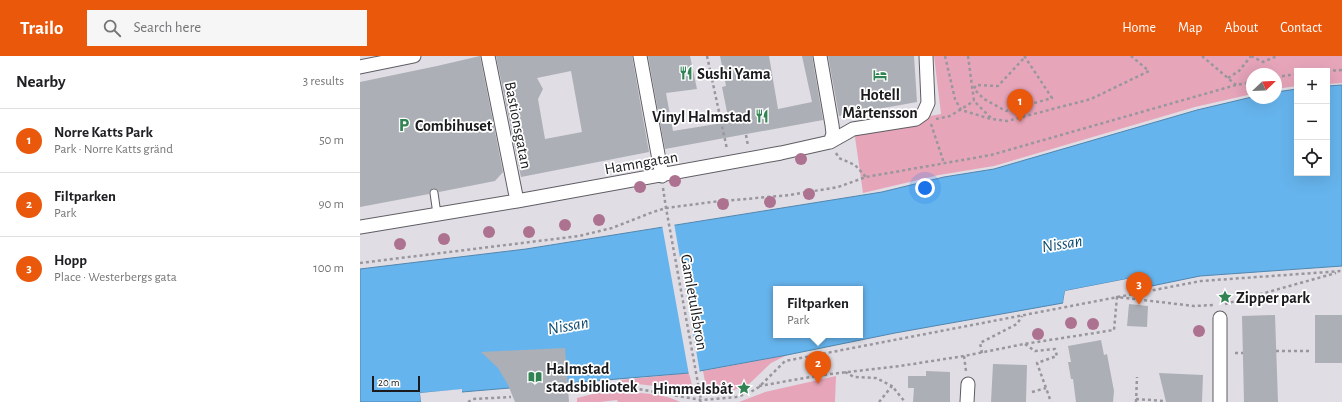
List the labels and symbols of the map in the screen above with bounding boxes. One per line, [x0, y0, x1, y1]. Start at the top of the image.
restaurant icon: Sushi Yama [678, 65, 694, 81]
place label: Sushi Yama [697, 66, 771, 82]
hotel icon: Hotell Mårtensson [872, 67, 888, 83]
north arrow [1246, 68, 1282, 104]
street label: Bastionsgatan [502, 80, 534, 170]
place label: Hotell Mårtensson [842, 87, 918, 121]
pin: 1 [1007, 89, 1033, 122]
restaurant icon: Vinyl Halmstad [754, 108, 770, 124]
place label: Vinyl Halmstad [652, 109, 752, 126]
parking icon: Combihuset [396, 117, 412, 133]
place label: Combihuset [415, 118, 493, 134]
street label: Hamngatan [603, 149, 679, 177]
your location [915, 178, 935, 198]
water label: Nissan [1041, 232, 1084, 255]
street label: Gamletullsbron [678, 253, 710, 351]
pin: 3 [1126, 272, 1152, 305]
place icon: Zipper park [1217, 289, 1233, 305]
place label: Zipper park [1236, 290, 1310, 306]
water label: Nissan [546, 314, 590, 337]
pin: 2 [805, 351, 831, 384]
place label: Halmstad stadsbibliotek [546, 361, 638, 395]
library icon: Halmstad stadsbibliotek [527, 369, 543, 385]
scale bar [372, 374, 420, 393]
place icon: Himmelsbåt [736, 380, 752, 396]
place label: Himmelsbåt [653, 381, 734, 397]

